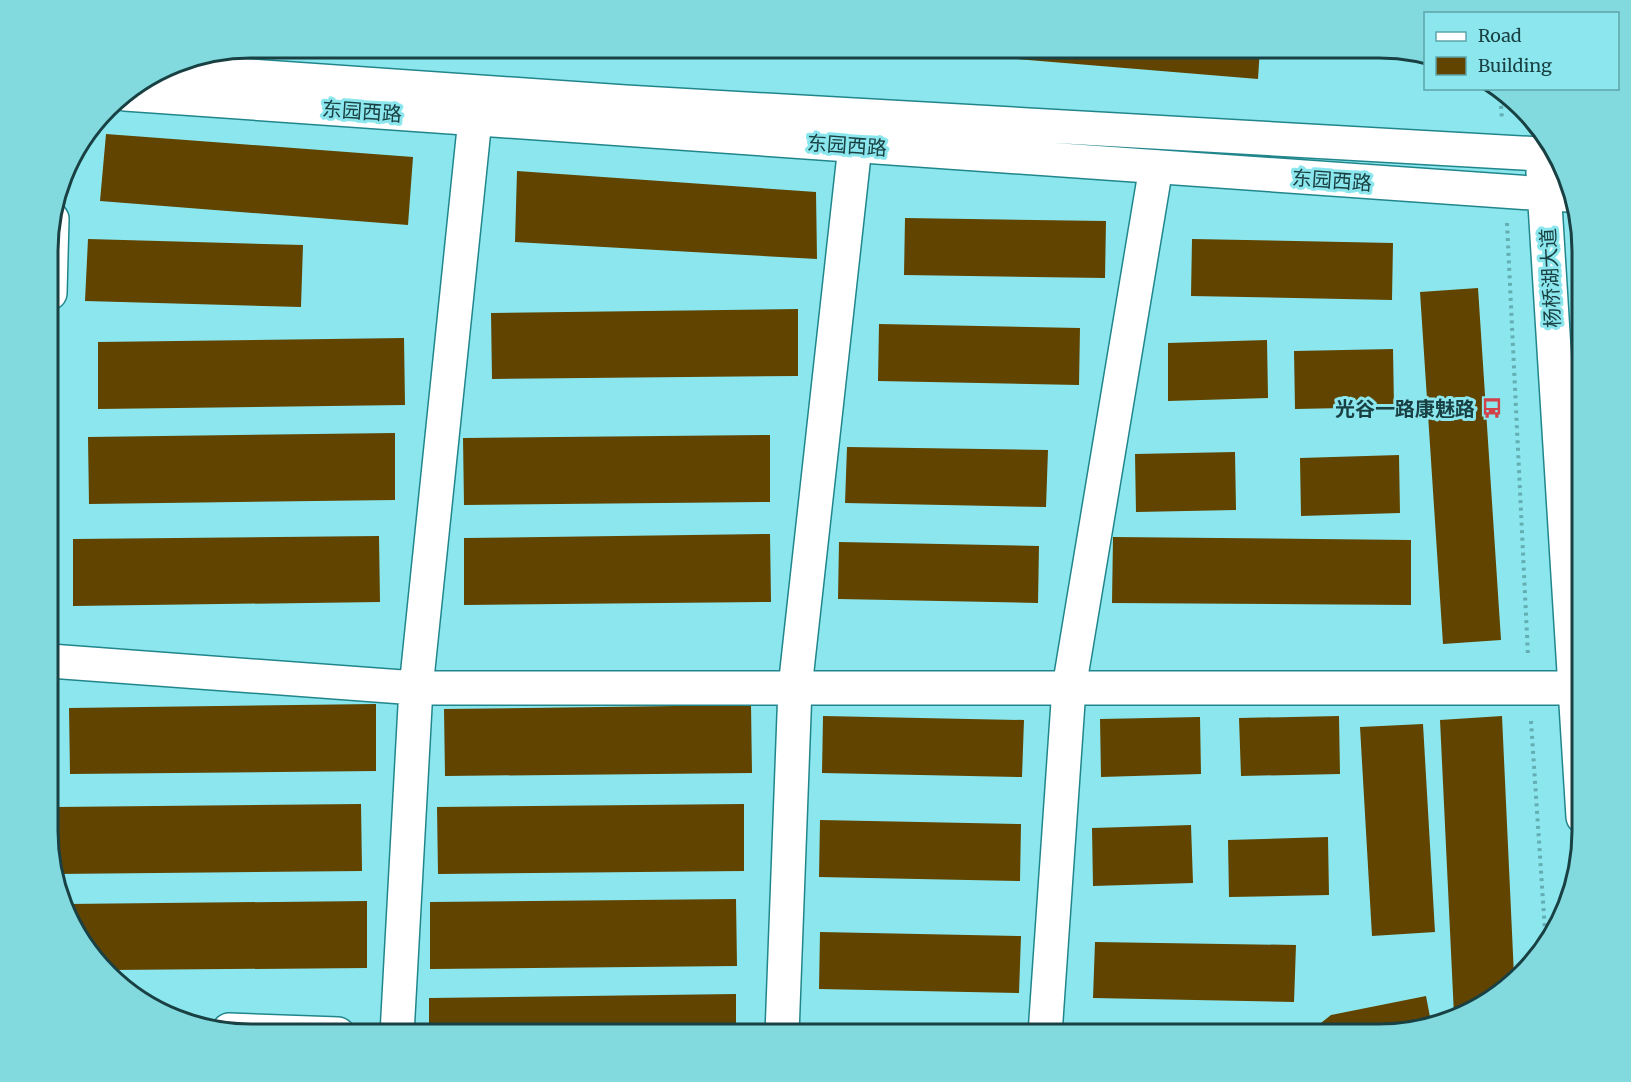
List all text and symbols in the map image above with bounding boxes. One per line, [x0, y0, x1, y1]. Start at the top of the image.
legend [1424, 12, 1619, 90]
text: Road [1478, 24, 1522, 47]
text: Building [1478, 54, 1552, 77]
street label: 东园西路 [321, 96, 403, 126]
street label: 东园西路 [806, 130, 888, 160]
street label: 东园西路 [1291, 165, 1373, 195]
street label: 杨桥湖大道 [1535, 227, 1565, 329]
place label: 光谷一路康魅路 [1335, 396, 1475, 421]
bus stop icon: 光谷一路康魅路 [1480, 396, 1504, 420]

